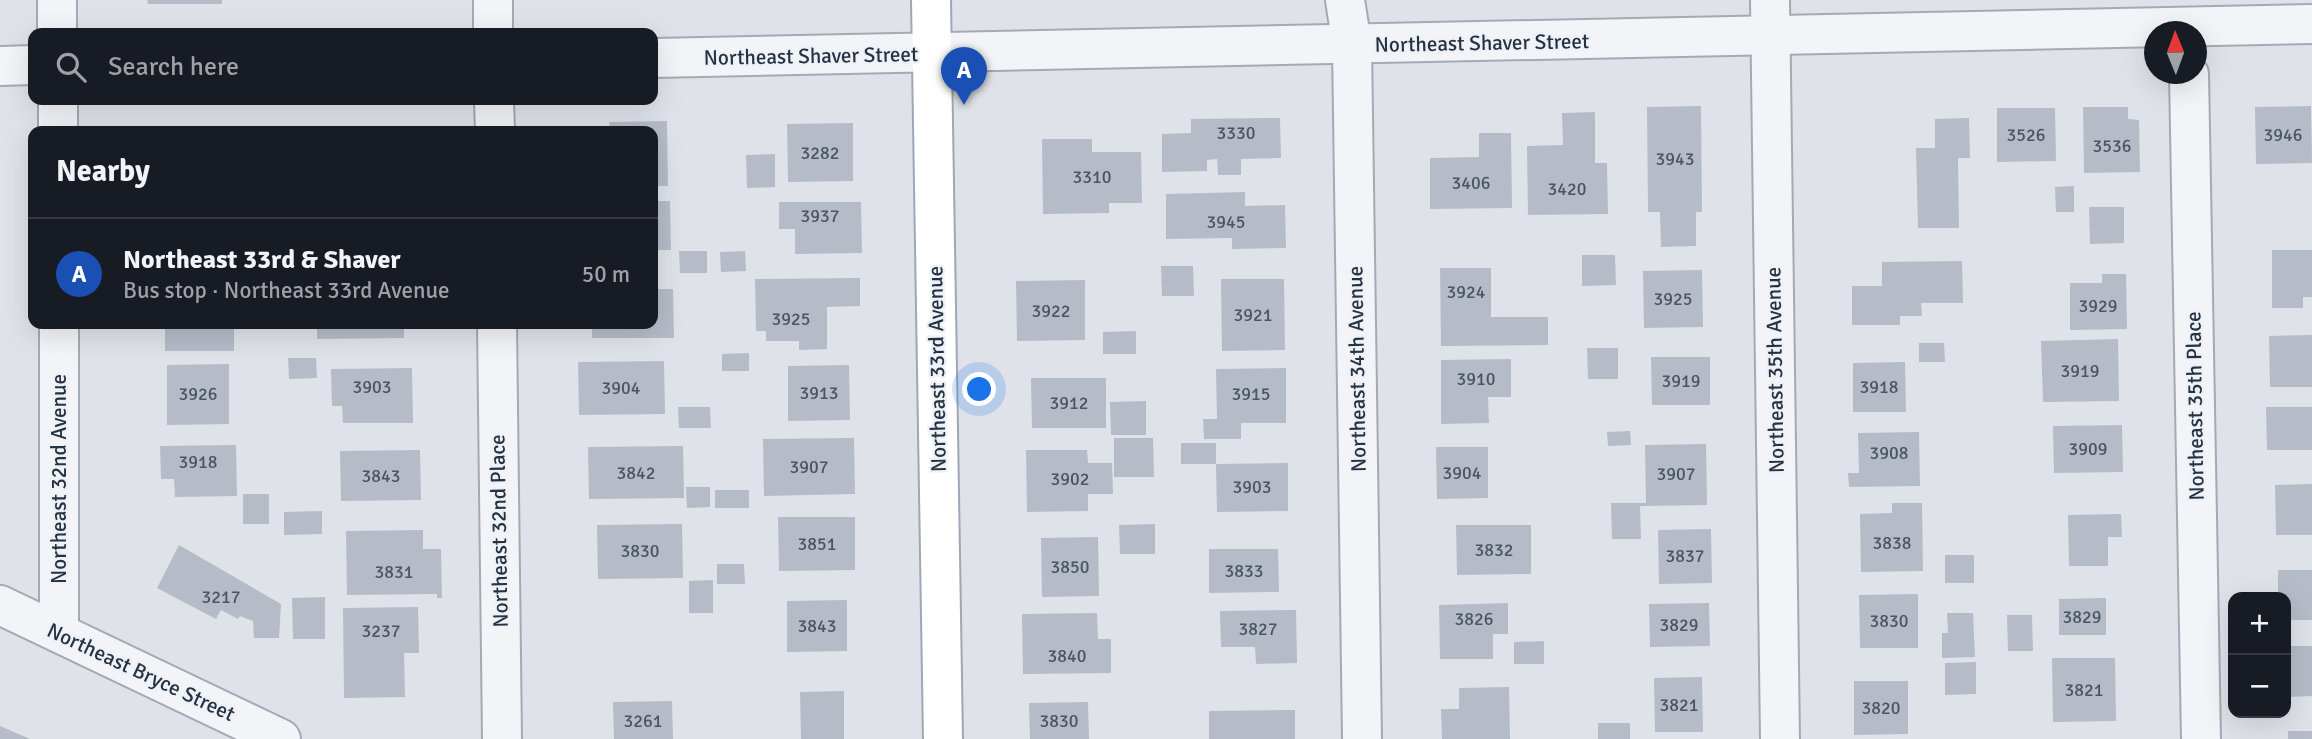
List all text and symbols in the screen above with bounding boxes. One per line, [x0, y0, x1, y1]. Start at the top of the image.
north arrow [2144, 21, 2207, 84]
search box [28, 28, 658, 105]
street label: Northeast Shaver Street [1374, 28, 1590, 58]
street label: Northeast Shaver Street [703, 41, 919, 71]
pin: A [941, 47, 987, 105]
icon: search [52, 48, 90, 86]
text: Search here [108, 51, 239, 83]
house number: 3330 [1217, 122, 1255, 144]
house number: 3526 [2007, 124, 2045, 146]
house number: 3946 [2264, 124, 2302, 146]
house number: 3536 [2093, 135, 2131, 157]
house number: 3282 [801, 142, 839, 164]
house number: 3943 [1656, 148, 1694, 170]
text: Nearby [56, 153, 150, 190]
house number: 3310 [1073, 166, 1111, 188]
house number: 3406 [1452, 172, 1490, 194]
house number: 3420 [1548, 178, 1586, 200]
house number: 3937 [801, 205, 839, 227]
house number: 3945 [1207, 211, 1245, 233]
text: Northeast 33rd & Shaver [123, 244, 401, 276]
text: A [72, 260, 86, 289]
text: 50 m [582, 260, 630, 289]
street label: Northeast 33rd Avenue [922, 266, 952, 472]
street label: Northeast 34th Avenue [1342, 266, 1372, 472]
street label: Northeast 35th Avenue [1760, 267, 1790, 473]
text: Bus stop · Northeast 33rd Avenue [123, 276, 450, 305]
house number: 3924 [1447, 281, 1486, 303]
house number: 3925 [1654, 288, 1692, 310]
house number: 3929 [2079, 295, 2117, 317]
house number: 3922 [1032, 300, 1070, 322]
house number: 3921 [1234, 304, 1272, 326]
house number: 3925 [772, 308, 810, 330]
street label: Northeast 35th Place [2180, 311, 2210, 501]
house number: 3919 [2061, 360, 2099, 382]
house number: 3910 [1457, 368, 1495, 390]
house number: 3919 [1662, 370, 1700, 392]
your location [962, 372, 996, 406]
street label: Northeast 32nd Avenue [46, 374, 72, 584]
house number: 3903 [353, 376, 391, 398]
house number: 3918 [1860, 376, 1898, 398]
house number: 3904 [602, 377, 641, 399]
house number: 3913 [800, 382, 838, 404]
house number: 3926 [179, 383, 217, 405]
house number: 3915 [1232, 383, 1270, 405]
house number: 3912 [1050, 392, 1088, 414]
street label: Northeast 32nd Place [484, 434, 514, 628]
house number: 3909 [2069, 438, 2107, 460]
house number: 3908 [1870, 442, 1908, 464]
house number: 3918 [179, 451, 217, 473]
house number: 3907 [790, 456, 828, 478]
house number: 3842 [617, 462, 655, 484]
house number: 3904 [1443, 462, 1482, 484]
house number: 3907 [1657, 463, 1695, 485]
house number: 3843 [362, 465, 400, 487]
house number: 3902 [1051, 468, 1089, 490]
house number: 3903 [1233, 476, 1271, 498]
house number: 3838 [1873, 532, 1911, 554]
house number: 3851 [798, 533, 836, 555]
house number: 3832 [1475, 539, 1513, 561]
house number: 3830 [621, 540, 659, 562]
house number: 3837 [1666, 545, 1704, 567]
house number: 3850 [1051, 556, 1089, 578]
house number: 3833 [1225, 560, 1263, 582]
house number: 3831 [375, 561, 413, 583]
house number: 3217 [202, 586, 240, 608]
map controls [2228, 592, 2291, 718]
button: + [2228, 592, 2291, 655]
house number: 3829 [2063, 606, 2101, 628]
house number: 3826 [1455, 608, 1493, 630]
house number: 3830 [1870, 610, 1908, 632]
house number: 3829 [1660, 614, 1698, 636]
house number: 3843 [798, 615, 836, 637]
street label: Northeast Bryce Street [43, 617, 239, 727]
house number: 3827 [1239, 618, 1277, 640]
house number: 3237 [362, 620, 400, 642]
house number: 3840 [1048, 645, 1086, 667]
button: − [2228, 655, 2291, 718]
house number: 3821 [2065, 679, 2103, 701]
house number: 3821 [1660, 694, 1698, 716]
house number: 3820 [1862, 697, 1900, 719]
house number: 3261 [624, 710, 662, 732]
house number: 3830 [1040, 710, 1078, 732]

